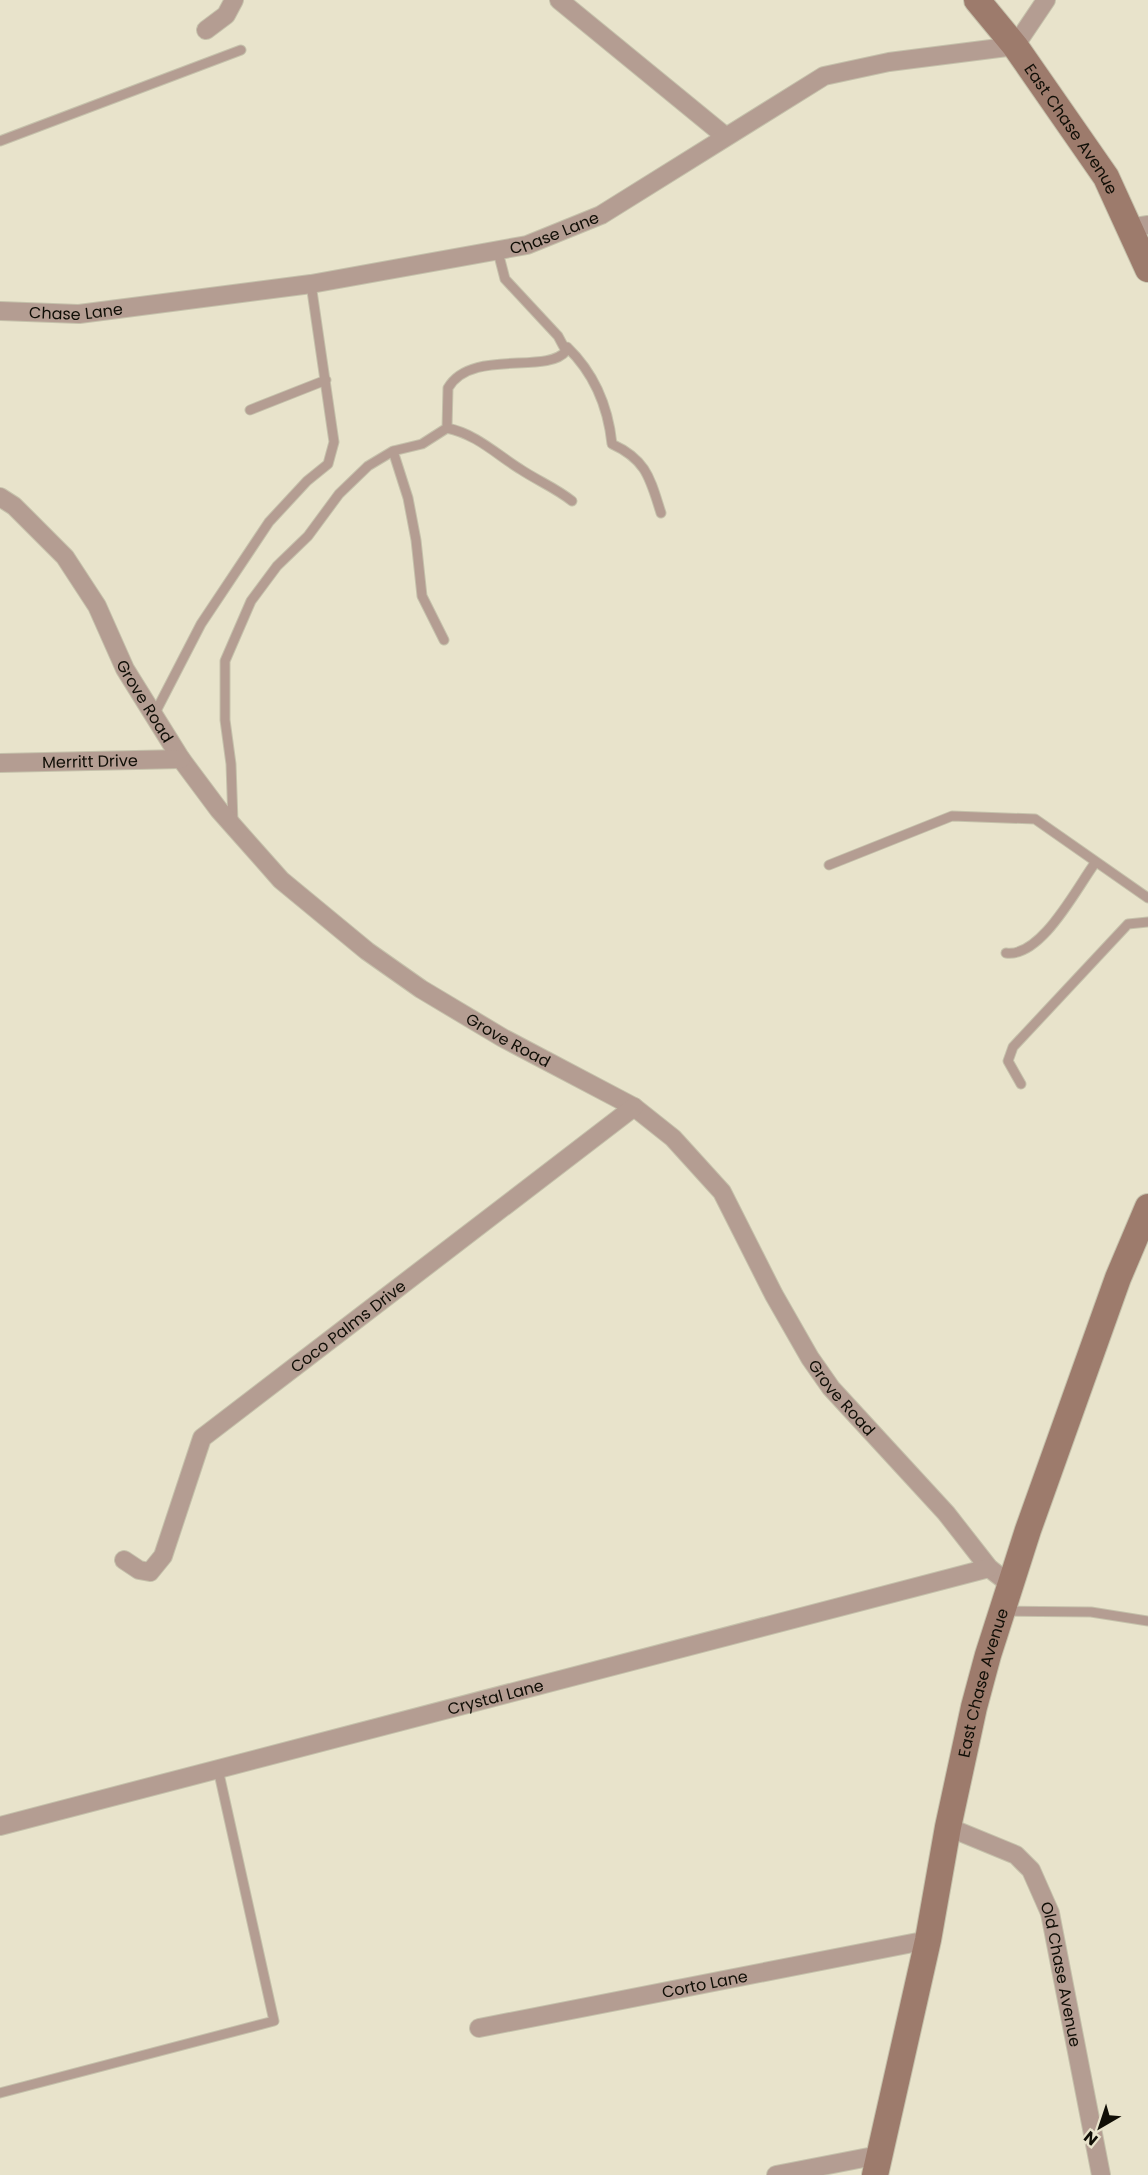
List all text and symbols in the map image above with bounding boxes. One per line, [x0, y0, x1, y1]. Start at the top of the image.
street label: East Chase Avenue [1019, 59, 1124, 198]
street label: Chase Lane [508, 206, 602, 259]
street label: Chase Lane [29, 297, 124, 326]
street label: Grove Road [111, 656, 179, 747]
street label: Merritt Drive [42, 748, 138, 774]
street label: Grove Road [462, 1007, 555, 1073]
street label: Coco Palms Drive [285, 1274, 411, 1378]
street label: Grove Road [803, 1355, 881, 1441]
street label: East Chase Avenue [952, 1605, 1014, 1760]
street label: Crystal Lane [445, 1673, 546, 1720]
street label: Old Chase Avenue [1035, 1898, 1087, 2049]
street label: Corto Lane [660, 1964, 750, 2003]
north arrow [1070, 2097, 1130, 2157]
text: N [1079, 2126, 1103, 2151]

